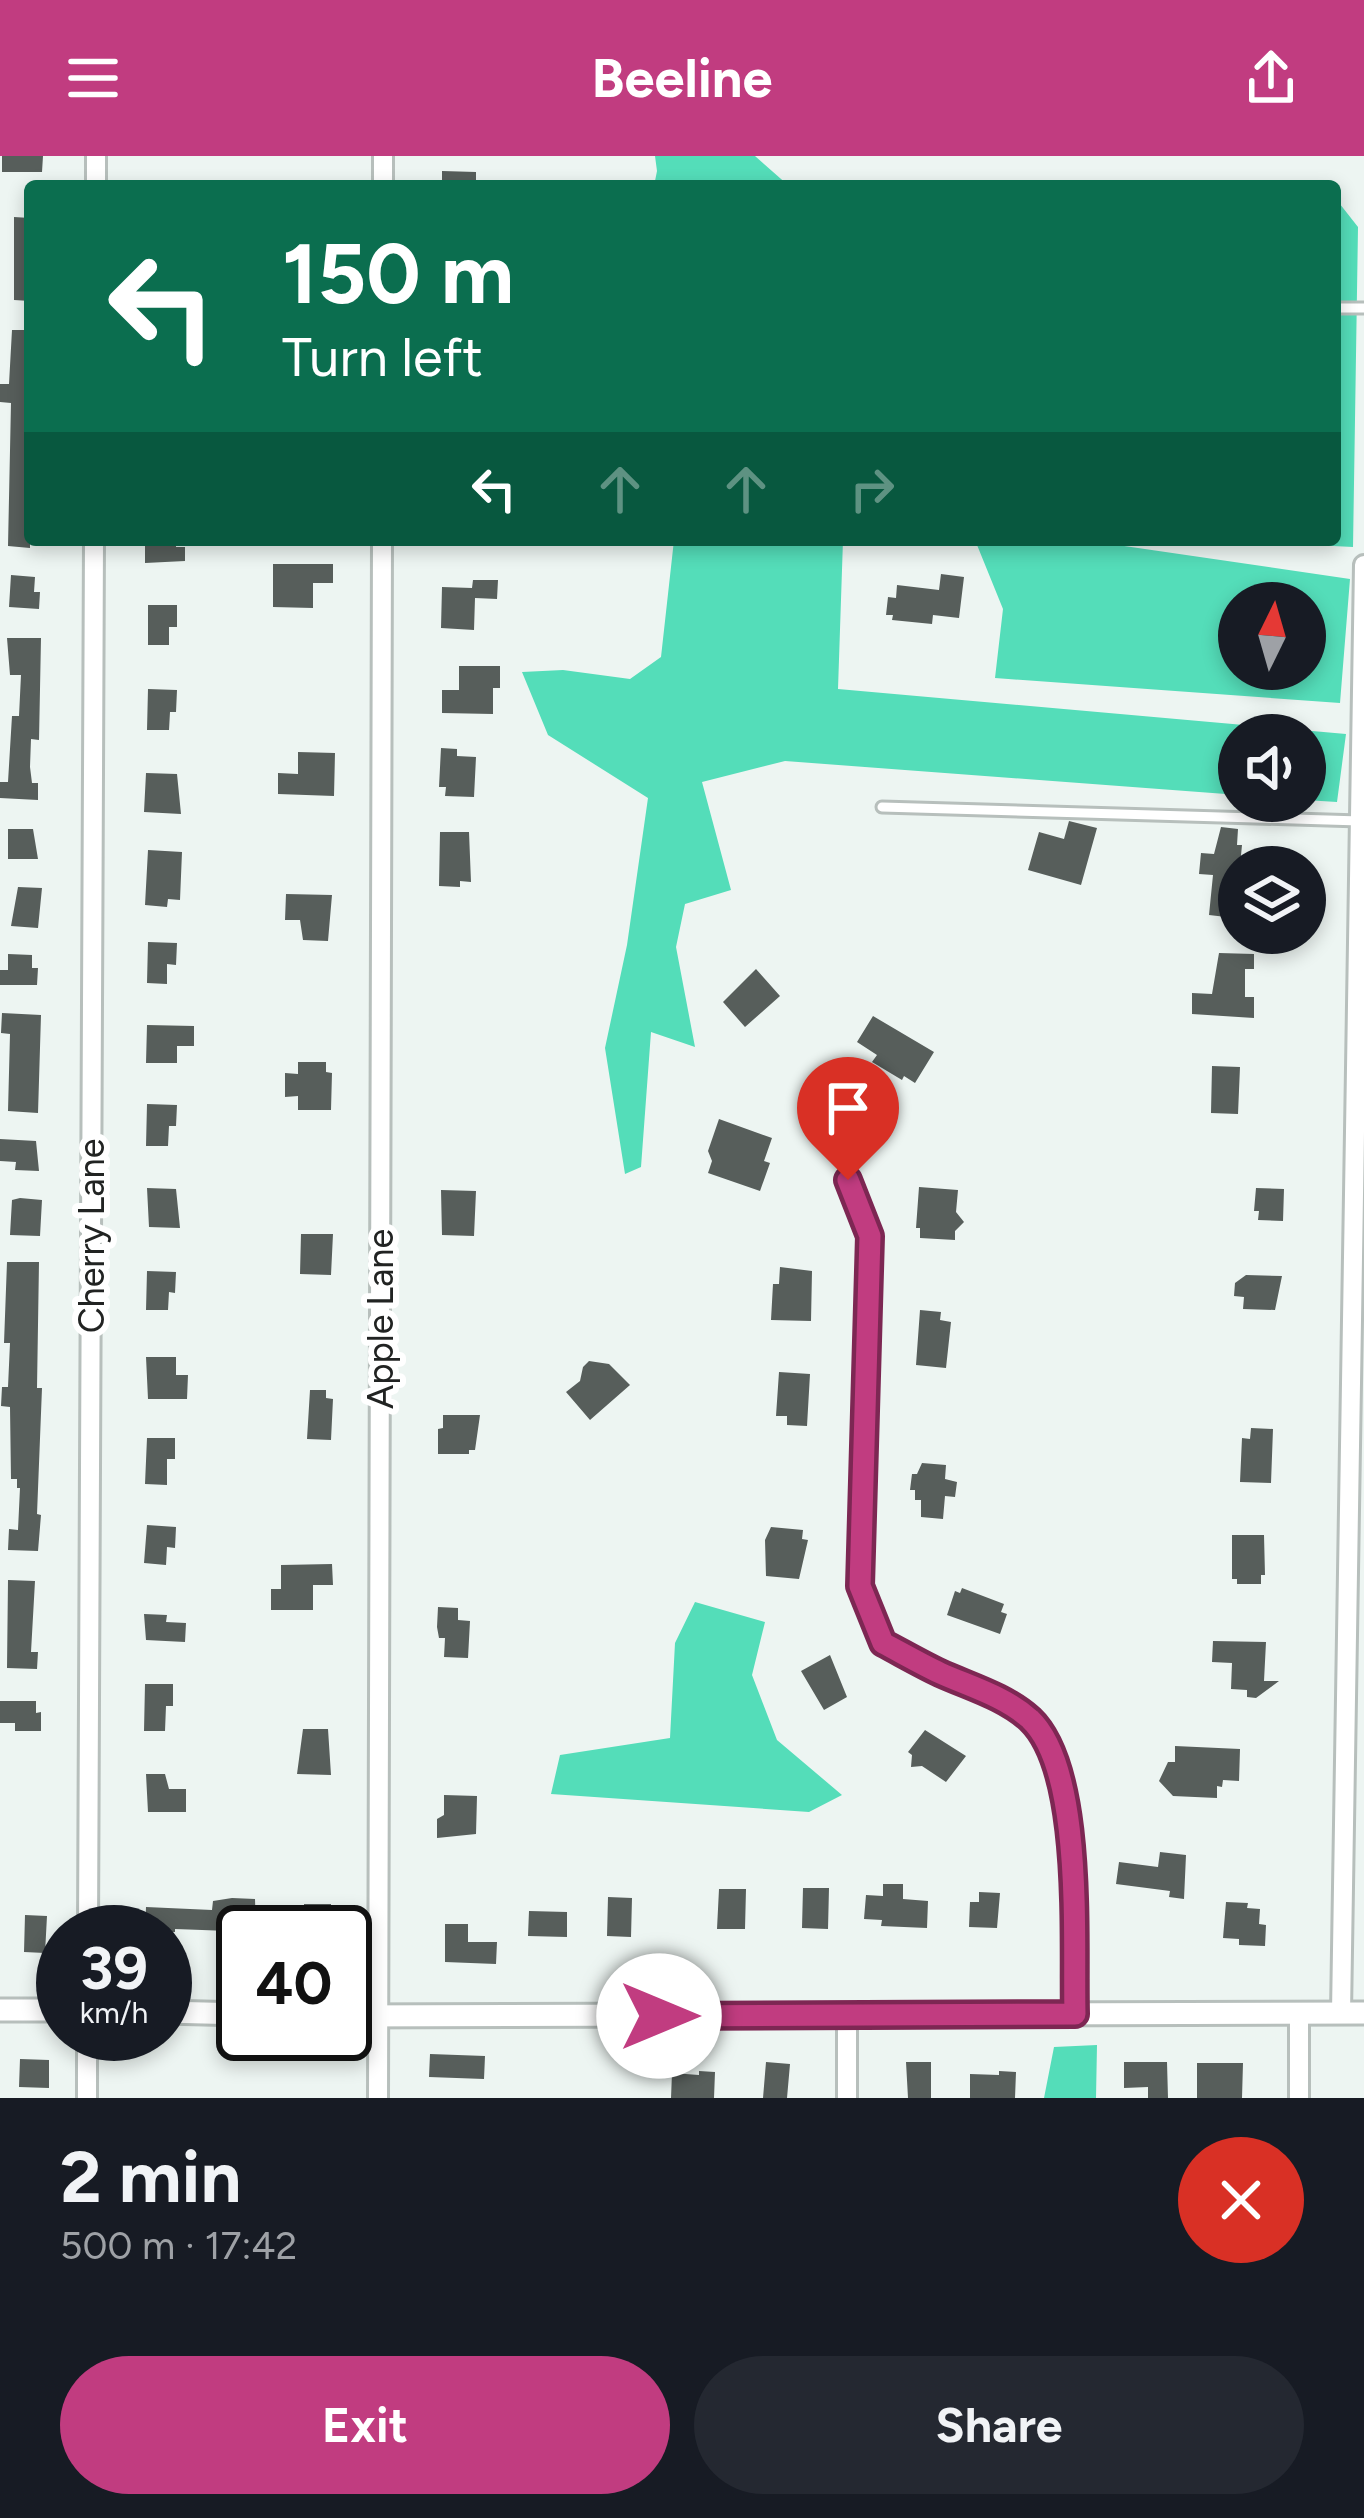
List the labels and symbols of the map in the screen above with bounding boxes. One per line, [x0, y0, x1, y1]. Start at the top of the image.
north arrow [1218, 582, 1326, 690]
pin [797, 1057, 899, 1180]
street label: Cherry Lane [70, 1139, 113, 1333]
street label: Apple Lane [359, 1229, 402, 1409]
speed limit sign: 40 [216, 1905, 372, 2061]
position arrow [596, 1953, 722, 2079]

